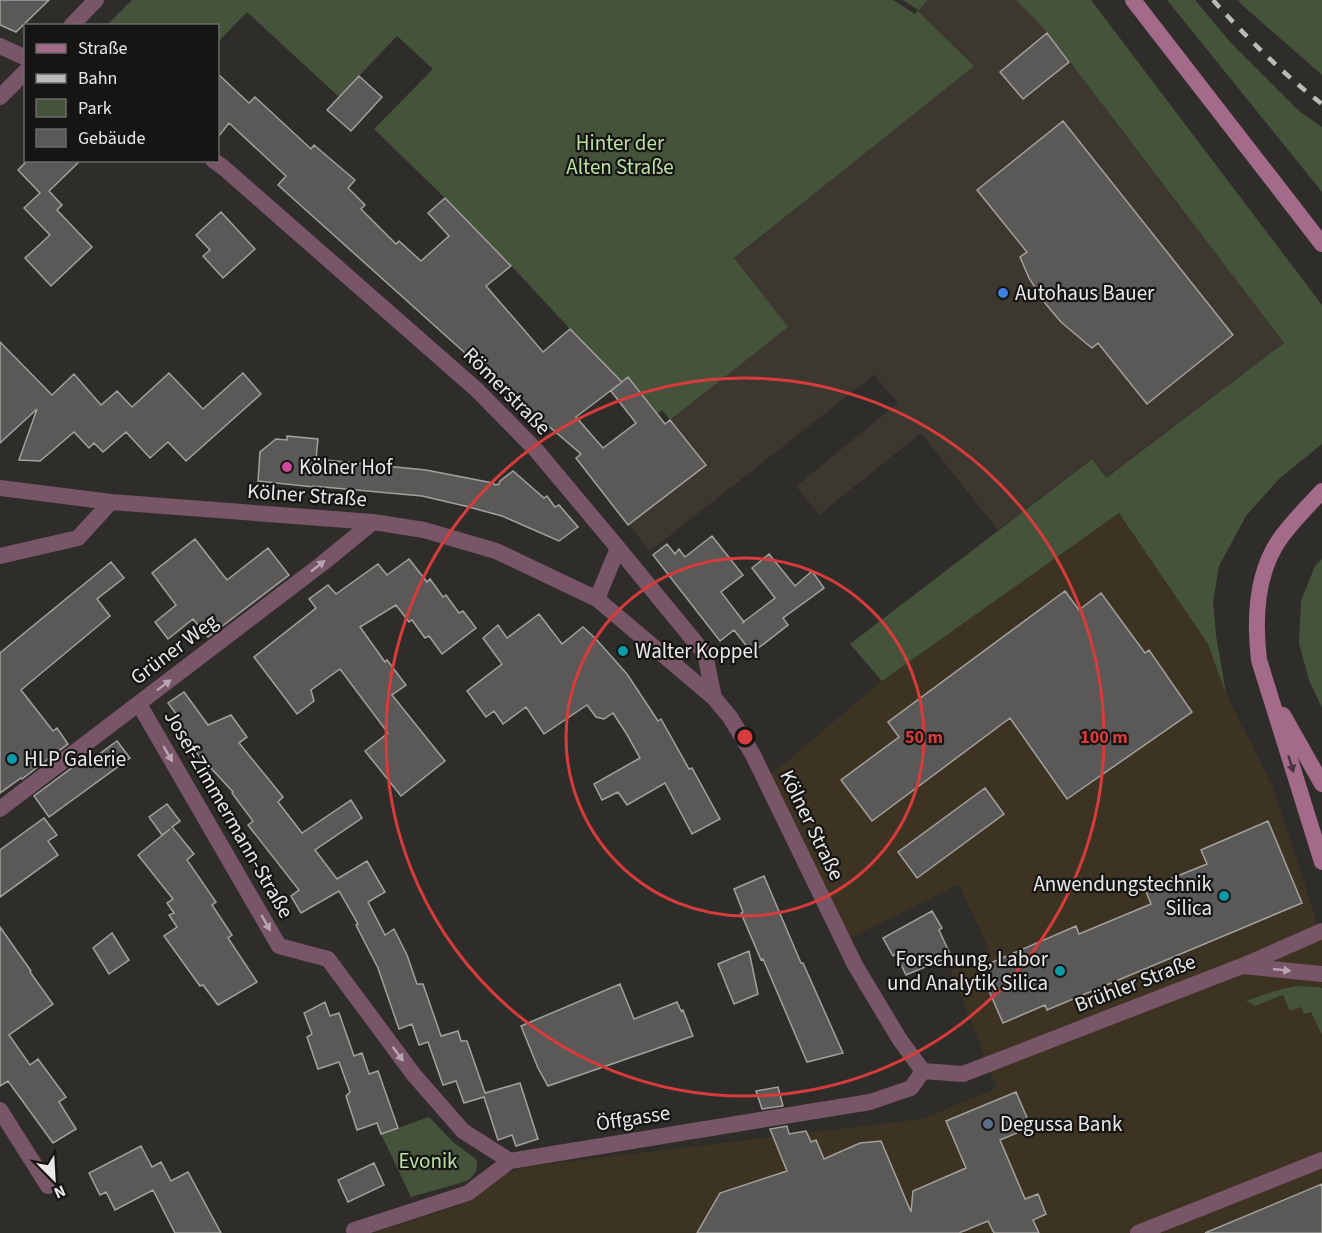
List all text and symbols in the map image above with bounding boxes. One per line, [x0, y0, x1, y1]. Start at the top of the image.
legend [24, 24, 219, 162]
text: Straße [78, 36, 128, 61]
text: Bahn [78, 66, 117, 91]
text: Park [78, 96, 112, 121]
text: Gebäude [78, 126, 146, 151]
park label: Hinter der Alten Straße [566, 128, 674, 182]
place label: Autohaus Bauer [1015, 278, 1155, 308]
marker: Autohaus Bauer [996, 286, 1010, 300]
street label: Römerstraße [456, 340, 558, 442]
place label: Kölner Hof [299, 452, 393, 482]
marker: Kölner Hof [280, 460, 294, 474]
street label: Kölner Straße [246, 476, 368, 514]
one-way arrow [311, 561, 326, 573]
street label: Grüner Weg [124, 606, 224, 692]
place label: Walter Koppel [635, 636, 758, 666]
marker: Walter Koppel [616, 644, 630, 658]
one-way arrow [155, 679, 171, 691]
street label: Josef-Zimmermann-Straße [157, 704, 301, 924]
text: 50 m [905, 725, 943, 750]
text: 100 m [1080, 725, 1128, 750]
centre of rings [735, 727, 755, 747]
place label: HLP Galerie [24, 744, 126, 774]
one-way arrow [163, 746, 173, 763]
marker: HLP Galerie [5, 752, 19, 766]
one-way arrow [1287, 755, 1296, 773]
street label: Kölner Straße [772, 765, 852, 885]
place label: Anwendungstechnik Silica [1033, 869, 1213, 923]
marker: Anwendungstechnik Silica [1217, 889, 1231, 903]
one-way arrow [261, 915, 271, 932]
place label: Forschung, Labor und Analytik Silica [887, 944, 1049, 998]
street label: Brühler Straße [1070, 946, 1200, 1020]
marker: Forschung, Labor und Analytik Silica [1053, 964, 1067, 978]
one-way arrow [1273, 965, 1292, 975]
one-way arrow [392, 1046, 404, 1062]
street label: Öffgasse [594, 1097, 672, 1139]
place label: Degussa Bank [1000, 1109, 1123, 1139]
marker: Degussa Bank [981, 1117, 995, 1131]
park label: Evonik [398, 1146, 458, 1176]
north arrow [24, 1149, 84, 1209]
text: N [50, 1180, 69, 1204]

